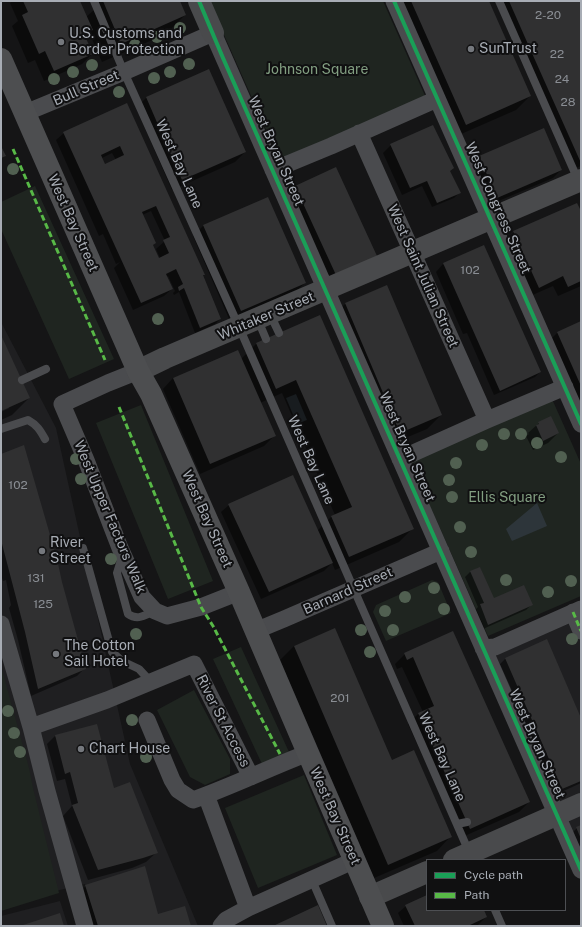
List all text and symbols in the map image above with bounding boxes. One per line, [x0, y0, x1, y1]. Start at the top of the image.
house number: 2-20 [535, 8, 561, 22]
place label: U.S. Customs and Border Protection [69, 26, 184, 58]
marker: U.S. Customs and Border Protection [56, 37, 66, 47]
place label: SunTrust [479, 41, 537, 57]
marker: SunTrust [466, 44, 476, 54]
house number: 22 [550, 47, 564, 61]
park label: Johnson Square [266, 62, 368, 78]
street label: Bull Street [50, 67, 122, 109]
house number: 24 [555, 72, 569, 86]
street label: West Bryan Street [244, 93, 308, 209]
house number: 28 [561, 95, 575, 109]
street label: West Bay Lane [152, 117, 206, 211]
street label: West Congress Street [461, 140, 535, 276]
street label: West Bay Street [44, 172, 102, 274]
street label: West Saint Julian Street [384, 202, 462, 350]
house number: 102 [460, 263, 480, 277]
street label: Whitaker Street [215, 288, 317, 344]
street label: West Bryan Street [375, 389, 439, 505]
street label: West Bay Lane [284, 413, 338, 507]
street label: West Upper Factors Walk [70, 438, 150, 596]
street label: West Bay Street [178, 468, 236, 570]
house number: 102 [8, 478, 28, 492]
park label: Ellis Square [468, 490, 546, 506]
place label: River Street [50, 535, 91, 568]
marker: River Street [37, 546, 47, 556]
street label: Barnard Street [301, 564, 395, 618]
house number: 131 [27, 571, 45, 585]
house number: 125 [33, 597, 53, 611]
place label: The Cotton Sail Hotel [64, 638, 135, 670]
marker: The Cotton Sail Hotel [51, 649, 61, 659]
street label: River St Access [192, 672, 254, 770]
street label: West Bryan Street [505, 686, 569, 802]
house number: 201 [330, 691, 350, 705]
street label: West Bay Lane [415, 710, 469, 804]
place label: Chart House [89, 741, 170, 757]
marker: Chart House [76, 744, 86, 754]
street label: West Bay Street [306, 765, 364, 867]
legend [426, 859, 566, 911]
text: Cycle path [464, 868, 523, 882]
text: Path [464, 888, 490, 902]

